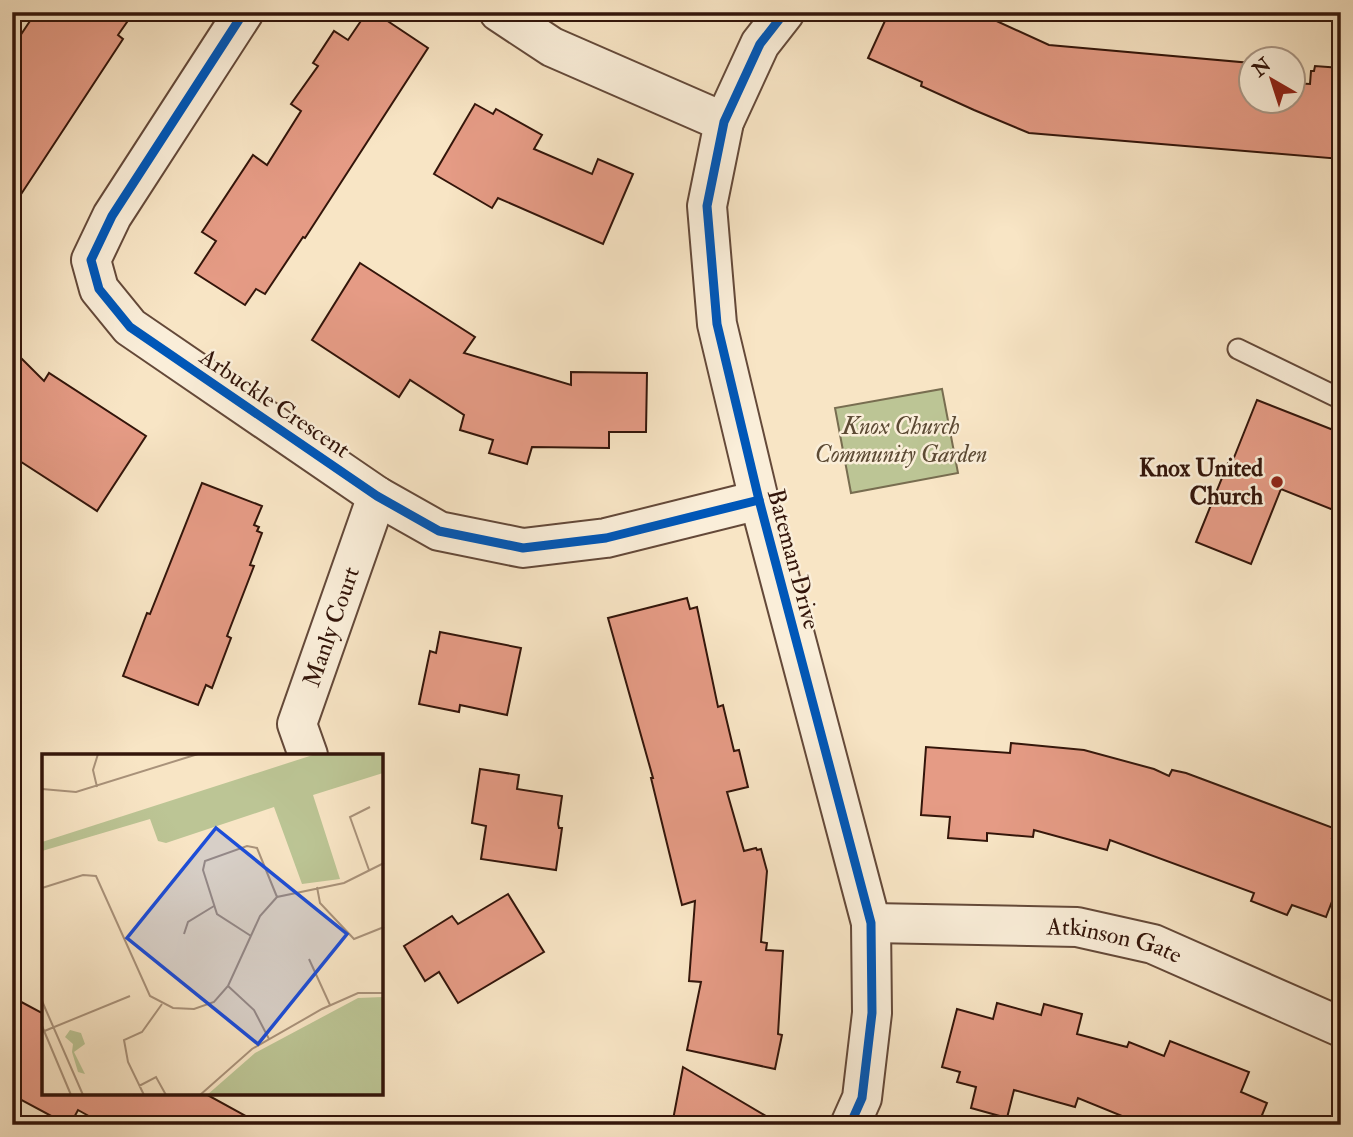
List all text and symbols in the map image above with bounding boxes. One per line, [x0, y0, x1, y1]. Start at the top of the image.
north arrow [1238, 46, 1308, 116]
text: N [1247, 52, 1277, 83]
street label: Arbuckle Crescent [193, 341, 356, 465]
park label: Knox Church Community Garden [815, 411, 987, 470]
place label: Knox United Church [1139, 453, 1263, 512]
marker: Knox United Church [1269, 474, 1285, 490]
street label: Bateman Drive [760, 485, 827, 633]
street label: Manly Court [296, 562, 367, 691]
inset map [42, 754, 383, 1095]
street label: Atkinson Gate [1045, 911, 1187, 971]

